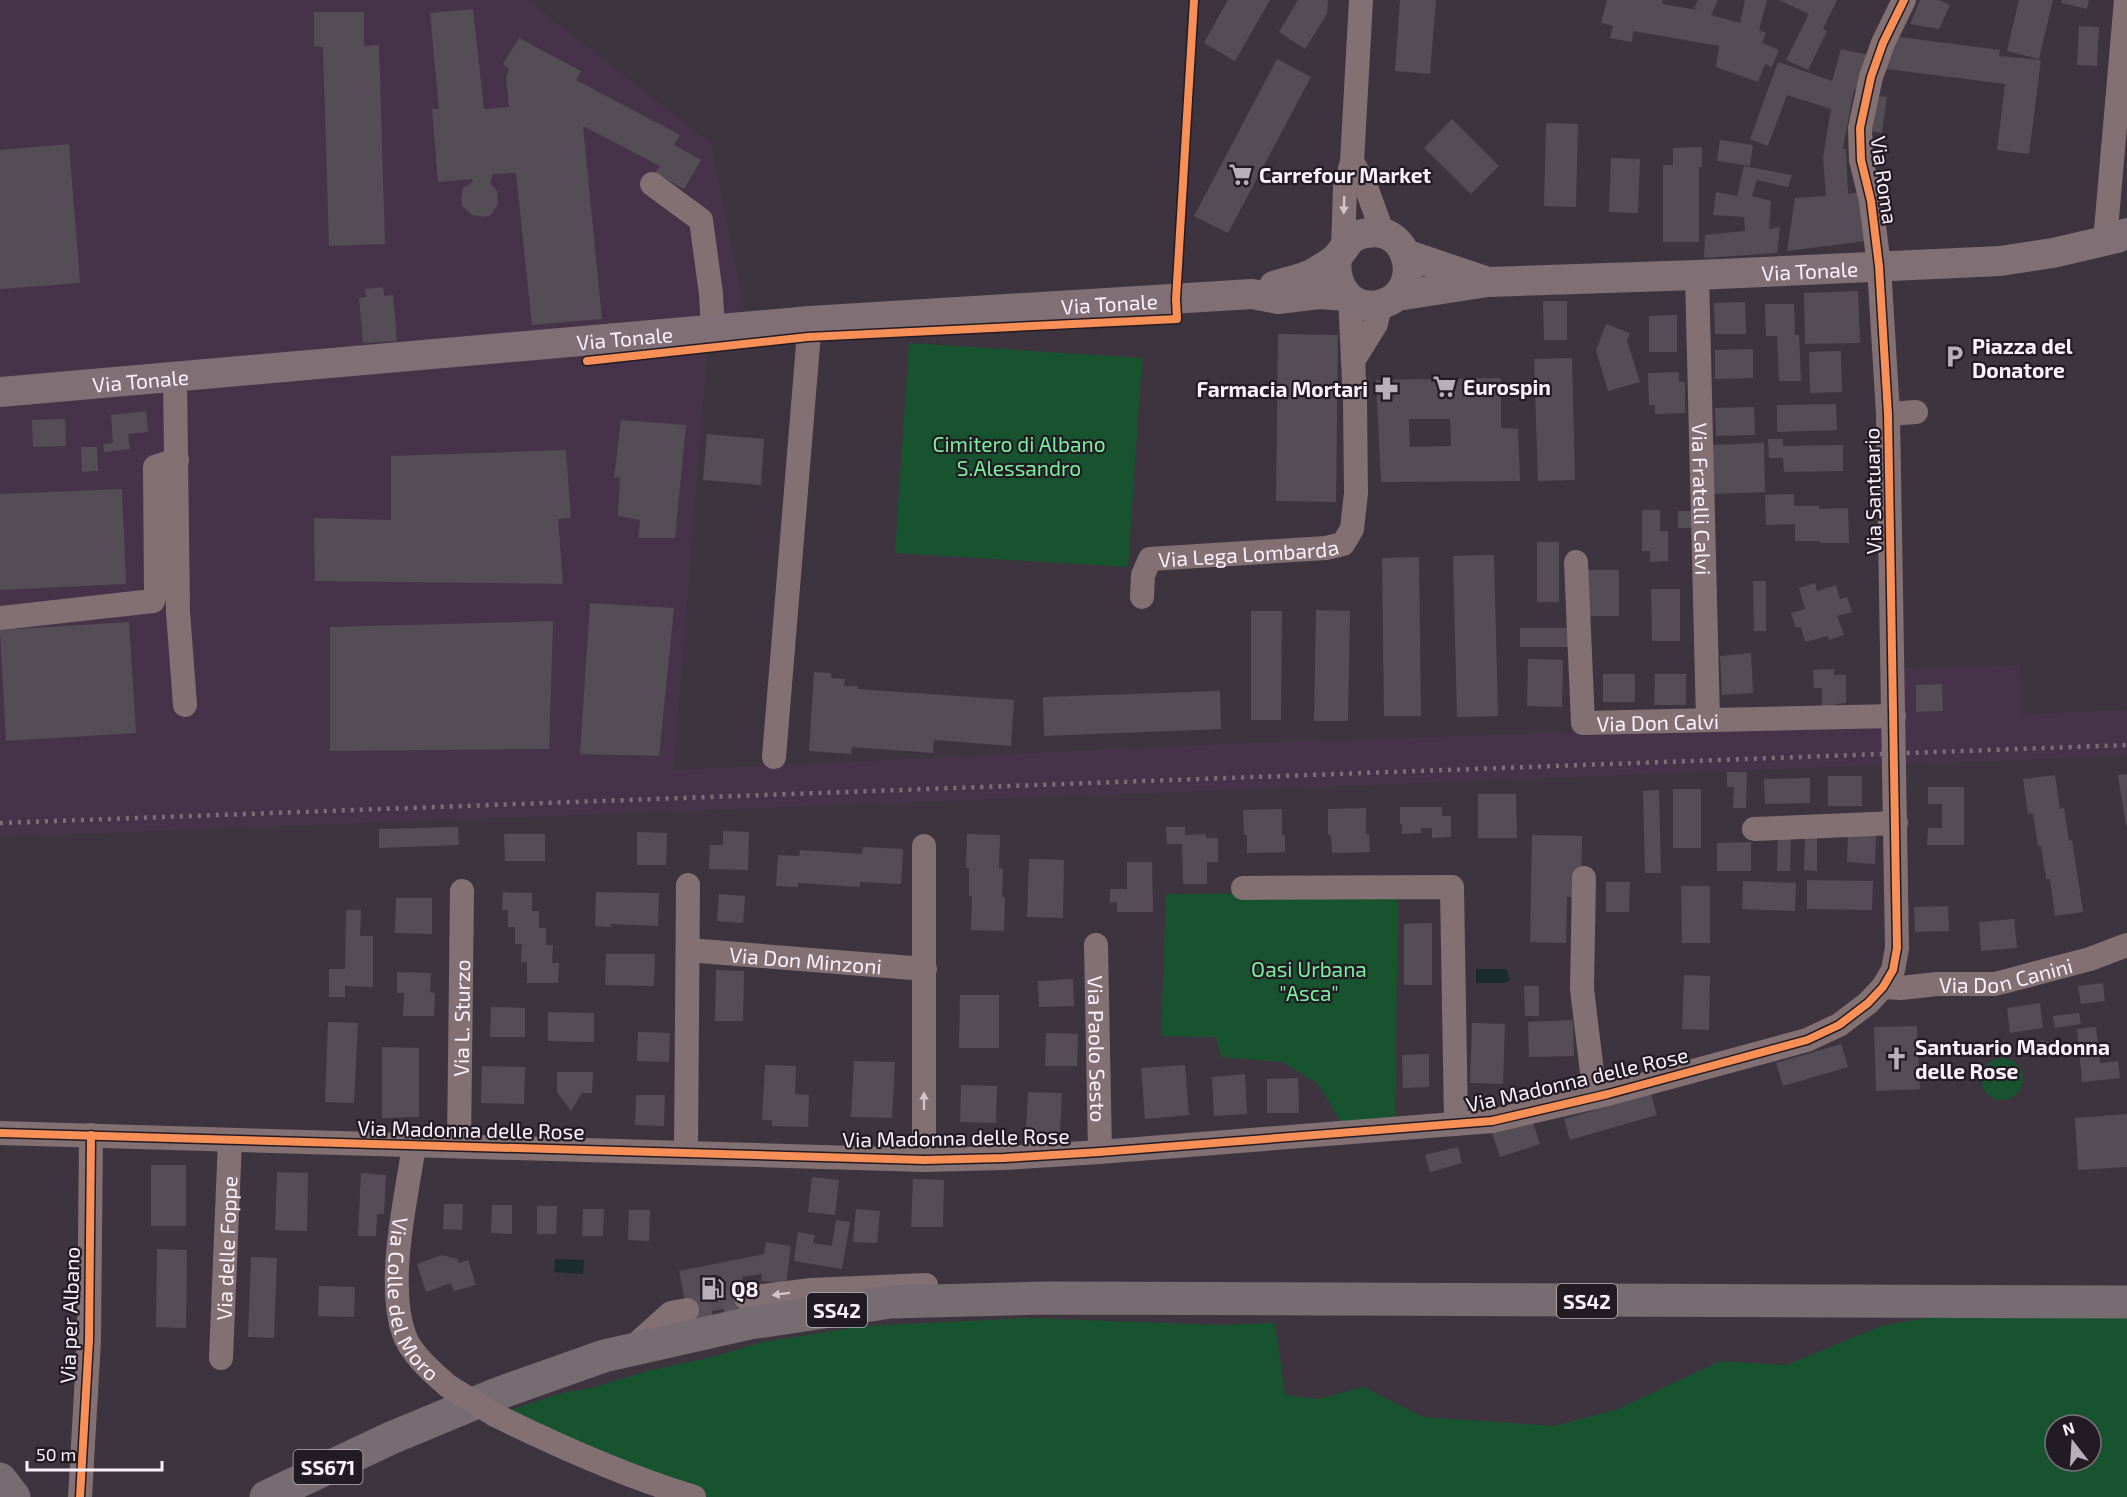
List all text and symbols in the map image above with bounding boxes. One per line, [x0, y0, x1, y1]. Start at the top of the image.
street label: Via Roma [1866, 134, 1904, 226]
supermarket icon: Carrefour Market [1228, 161, 1254, 187]
place label: Carrefour Market [1259, 162, 1432, 187]
one-way arrow [1340, 195, 1349, 214]
street label: Via Tonale [1761, 255, 1859, 285]
street label: Via Tonale [1060, 287, 1158, 318]
street label: Via Tonale [575, 321, 674, 354]
place label: Piazza del Donatore [1972, 333, 2073, 382]
parking icon: Piazza del Donatore [1941, 344, 1967, 370]
street label: Via Tonale [91, 363, 190, 396]
supermarket icon: Eurospin [1432, 373, 1458, 399]
place label: Eurospin [1463, 374, 1551, 399]
pharmacy icon: Farmacia Mortari [1373, 375, 1399, 401]
place label: Farmacia Mortari [1196, 376, 1368, 401]
street label: Via Fratelli Calvi [1688, 422, 1717, 575]
street label: Via Santuario [1858, 427, 1886, 555]
park label: Cimitero di Albano S.Alessandro [932, 431, 1106, 480]
street label: Via Lega Lombarda [1157, 533, 1341, 571]
street label: Via Don Calvi [1596, 707, 1719, 735]
street label: Via Don Minzoni [728, 941, 883, 978]
street label: Via Don Canini [1939, 952, 2075, 997]
park label: Oasi Urbana "Asca" [1251, 956, 1367, 1005]
street label: Via L. Sturzo [447, 959, 474, 1077]
street label: Via Paolo Sesto [1084, 975, 1112, 1122]
place label: Santuario Madonna delle Rose [1915, 1034, 2110, 1083]
street label: Via Madonna delle Rose [1463, 1041, 1691, 1117]
church icon: Santuario Madonna delle Rose [1884, 1045, 1910, 1071]
one-way arrow [919, 1092, 929, 1111]
street label: Via Madonna delle Rose [357, 1115, 585, 1143]
street label: Via Madonna delle Rose [842, 1123, 1070, 1151]
street label: Via delle Foppe [210, 1175, 241, 1321]
street label: Via Colle del Moro [384, 1216, 445, 1385]
street label: Via per Albano [54, 1246, 84, 1384]
fuel station icon: Q8 [700, 1275, 726, 1301]
place label: Q8 [731, 1276, 759, 1302]
road number: SS42 [1557, 1284, 1617, 1318]
one-way arrow [771, 1289, 790, 1298]
road number: SS42 [807, 1293, 867, 1327]
north arrow [2043, 1413, 2103, 1473]
text: N [2060, 1417, 2077, 1439]
scale bar [27, 1434, 162, 1472]
text: 50 m [36, 1443, 76, 1465]
road number: SS671 [294, 1450, 362, 1484]

